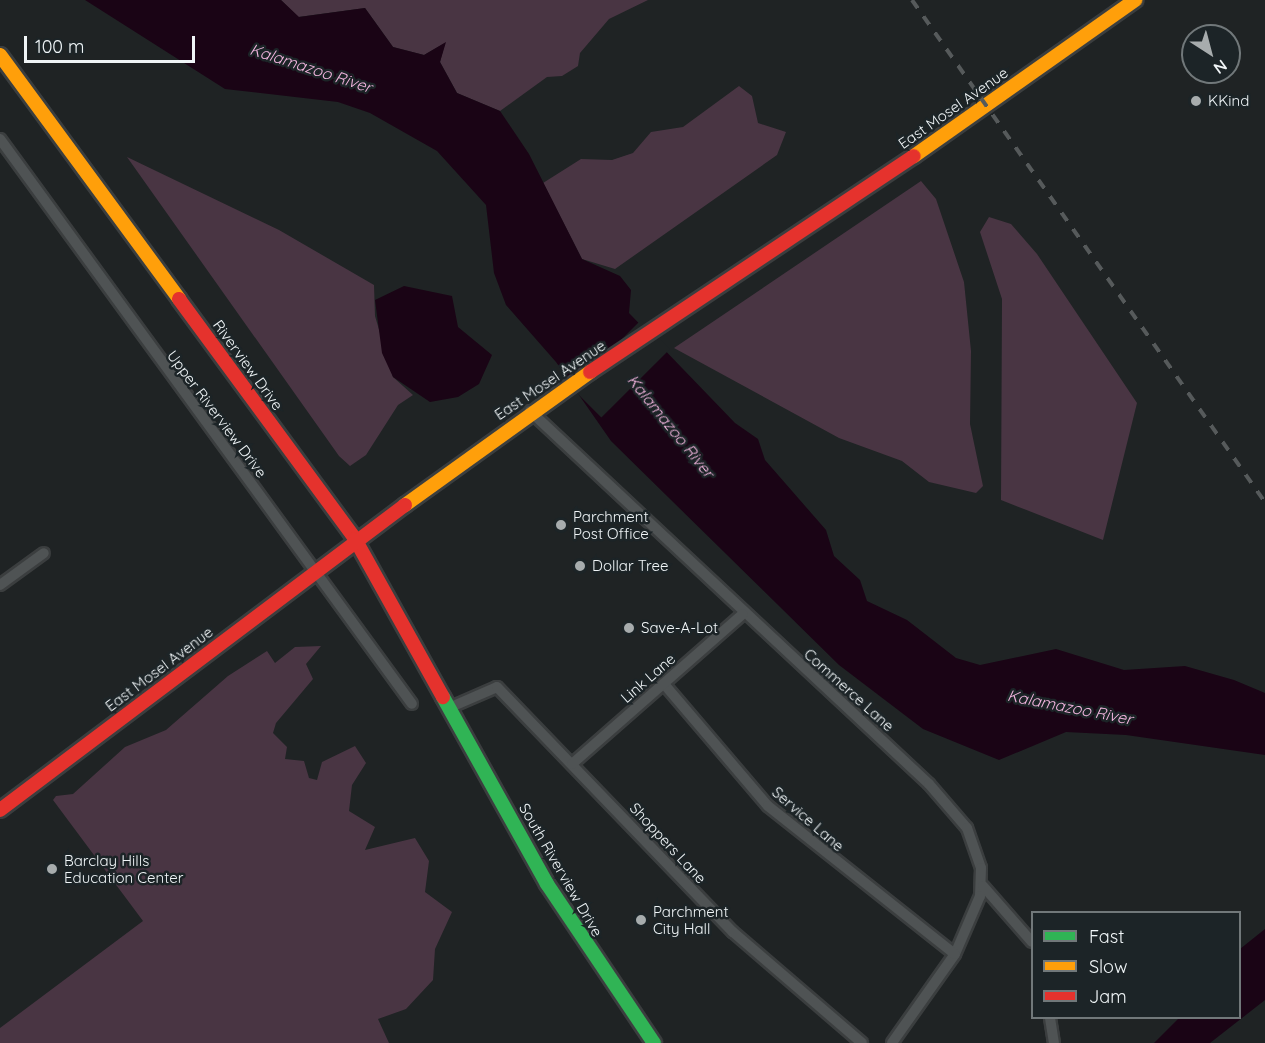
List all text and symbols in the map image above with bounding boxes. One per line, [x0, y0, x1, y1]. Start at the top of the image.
scale bar [27, 24, 198, 62]
north arrow [1181, 24, 1241, 84]
text: 100 m [35, 35, 84, 58]
water label: Kalamazoo River [248, 39, 374, 97]
text: N [1210, 55, 1231, 78]
street label: East Mosel Avenue [895, 63, 1011, 153]
place label: KKind [1208, 92, 1249, 110]
marker: KKind [1189, 94, 1203, 108]
street label: Riverview Drive [209, 316, 287, 414]
street label: East Mosel Avenue [491, 336, 609, 424]
street label: Upper Riverview Drive [163, 347, 271, 481]
water label: Kalamazoo River [624, 371, 718, 481]
place label: Parchment Post Office [573, 507, 649, 542]
marker: Parchment Post Office [554, 518, 568, 532]
place label: Dollar Tree [592, 557, 668, 575]
marker: Dollar Tree [573, 559, 587, 573]
place label: Save-A-Lot [641, 619, 718, 637]
marker: Save-A-Lot [622, 621, 636, 635]
street label: East Mosel Avenue [102, 623, 216, 715]
street label: Commerce Lane [800, 645, 898, 735]
street label: Link Lane [617, 649, 679, 707]
water label: Kalamazoo River [1006, 685, 1134, 729]
street label: Service Lane [768, 783, 848, 855]
street label: Shoppers Lane [626, 799, 710, 887]
street label: South Riverview Drive [515, 800, 607, 940]
place label: Barclay Hills Education Center [64, 851, 183, 886]
marker: Barclay Hills Education Center [45, 862, 59, 876]
place label: Parchment City Hall [653, 902, 729, 937]
legend [1031, 911, 1241, 1019]
marker: Parchment City Hall [634, 913, 648, 927]
text: Fast [1089, 925, 1124, 948]
text: Slow [1089, 955, 1127, 978]
text: Jam [1089, 985, 1127, 1008]

